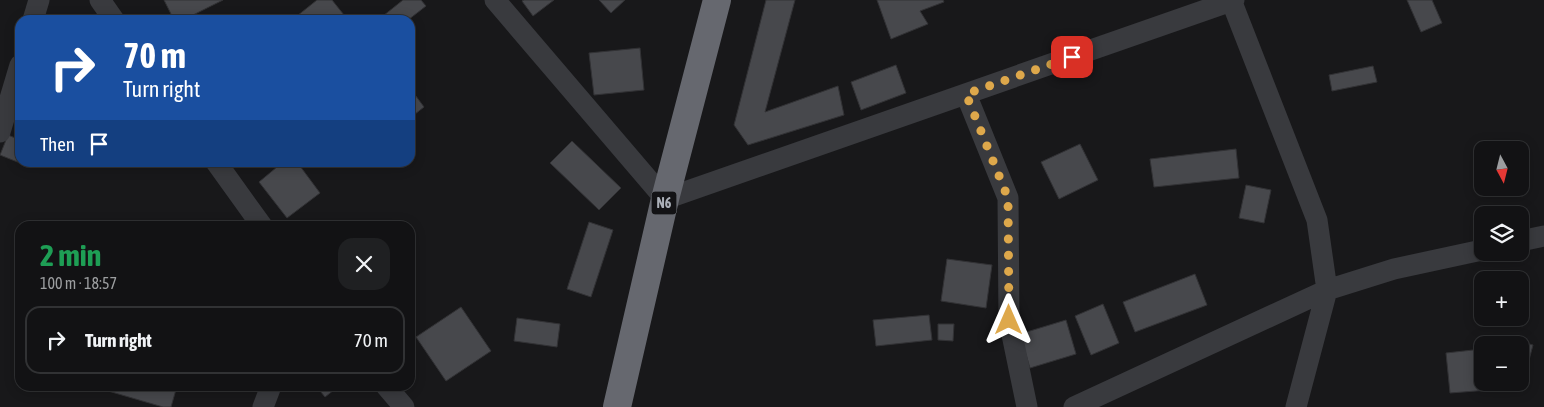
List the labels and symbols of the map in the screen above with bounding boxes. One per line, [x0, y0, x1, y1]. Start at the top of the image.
pin [1051, 36, 1093, 78]
north arrow [1474, 141, 1529, 196]
road number: N6 [652, 192, 676, 214]
position arrow [982, 293, 1034, 345]

